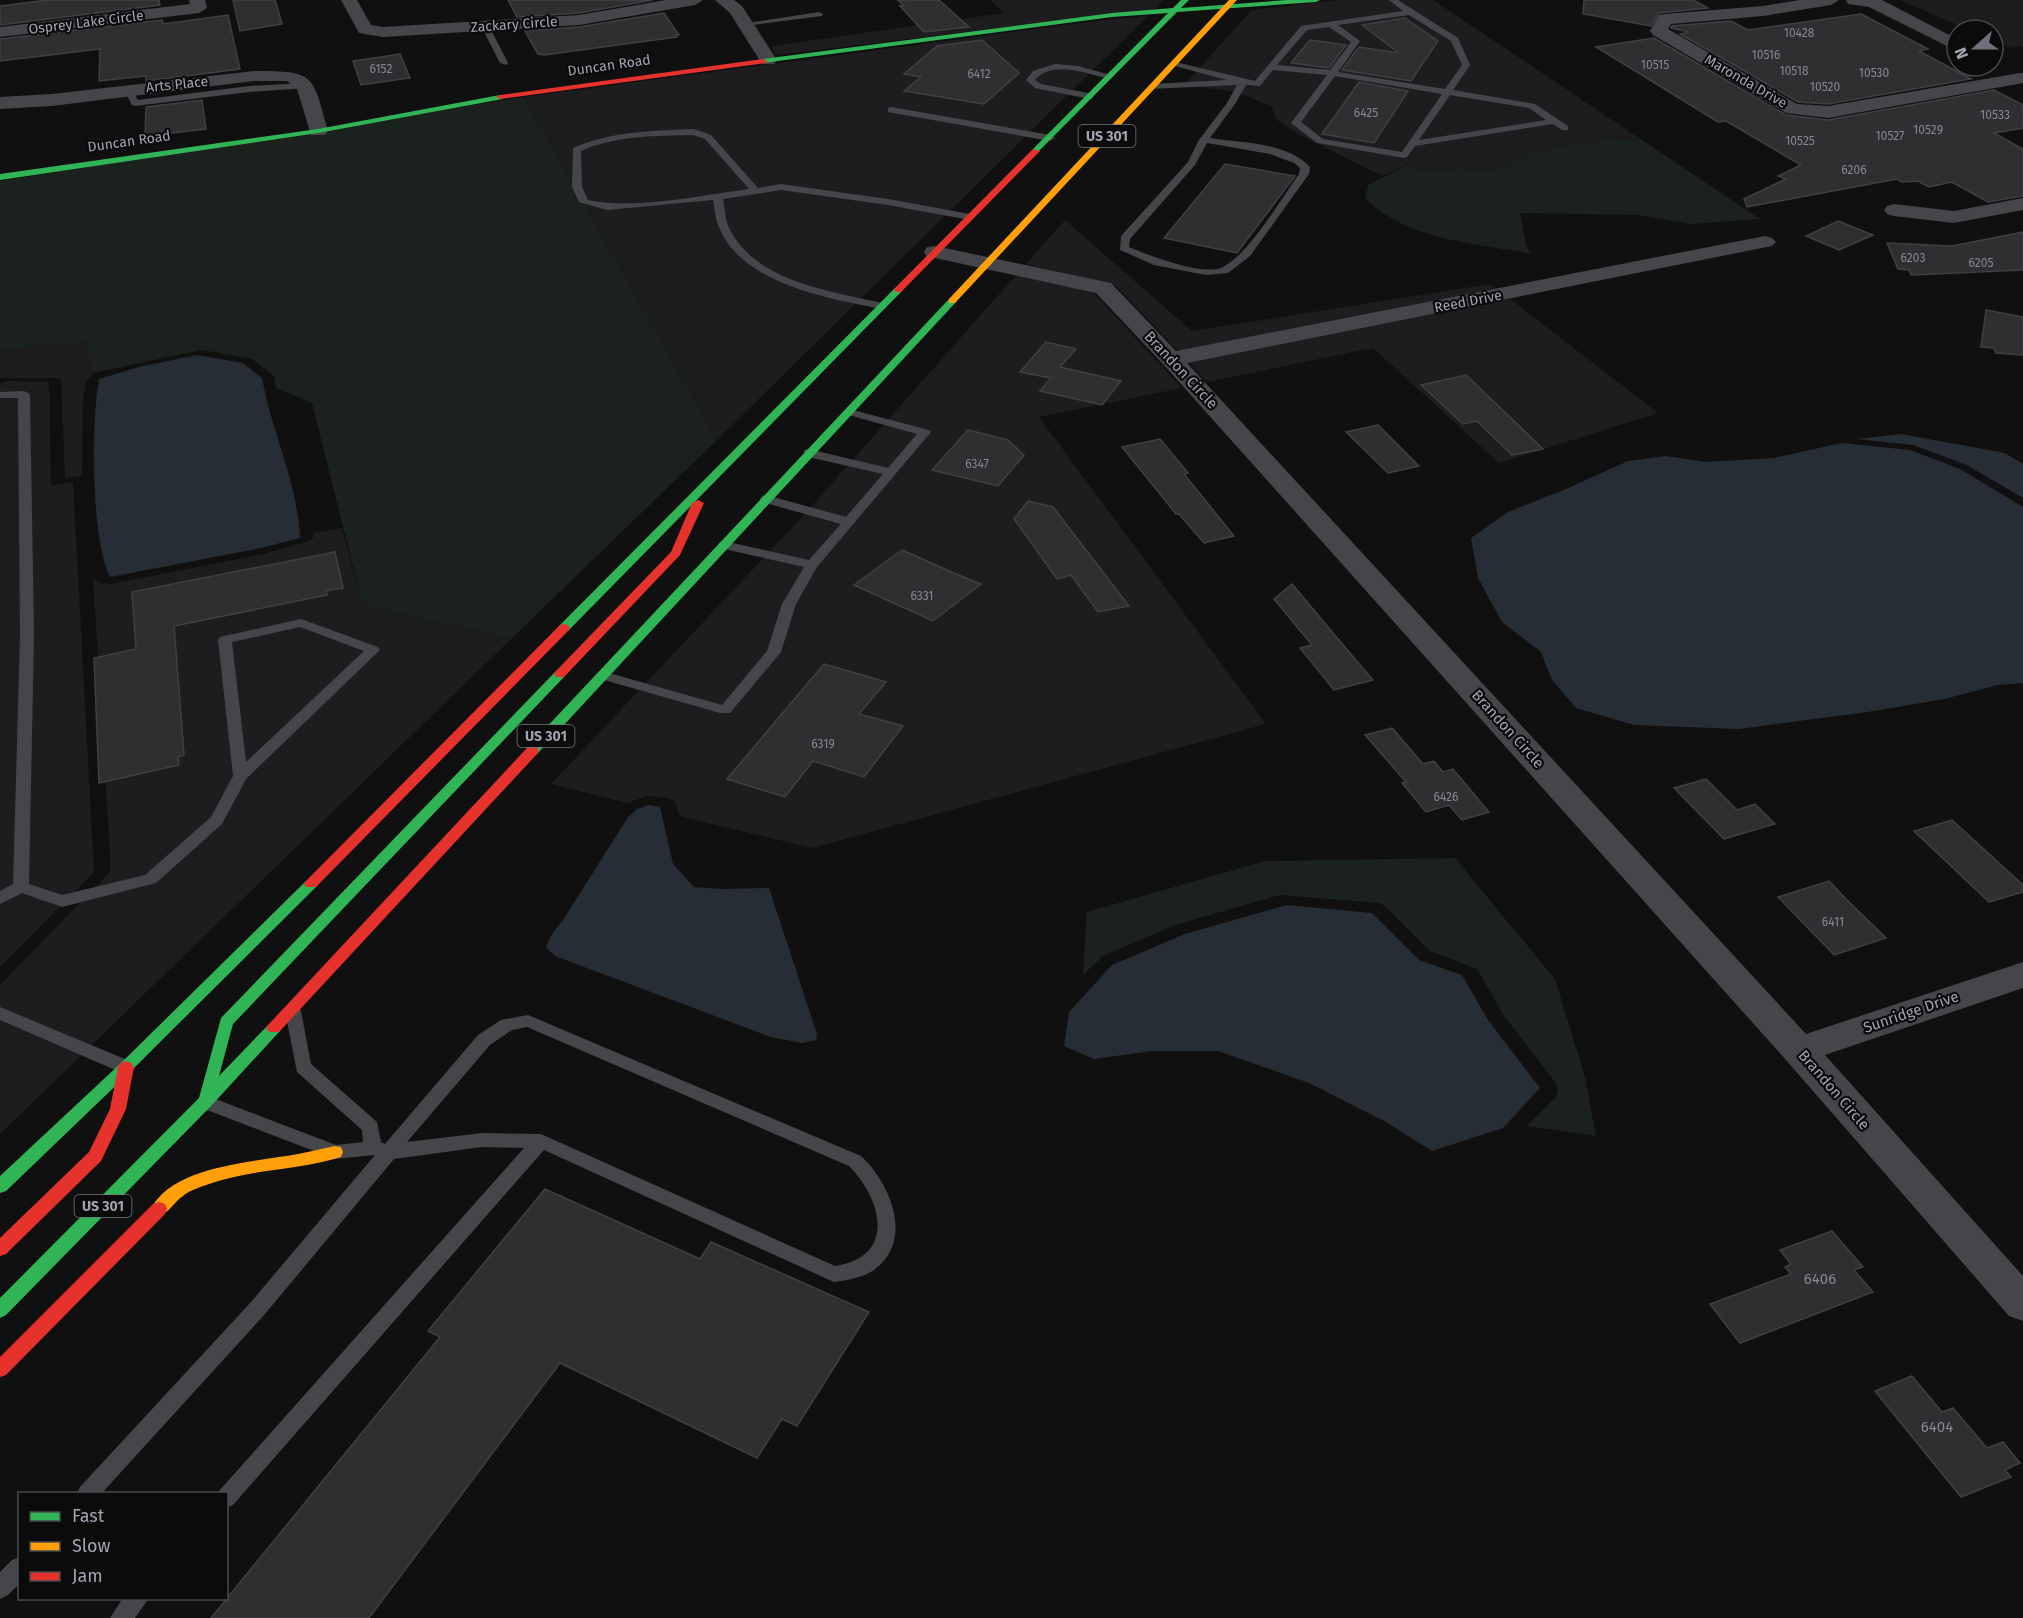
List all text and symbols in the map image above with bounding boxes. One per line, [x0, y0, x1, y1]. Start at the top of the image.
street label: Osprey Lake Circle [28, 7, 144, 38]
street label: Zackary Circle [470, 13, 558, 36]
north arrow [1945, 18, 2005, 78]
house number: 10428 [1784, 26, 1815, 40]
text: N [1951, 45, 1972, 62]
house number: 10516 [1752, 48, 1780, 62]
street label: Duncan Road [566, 51, 652, 80]
street label: Maronda Drive [1701, 51, 1790, 112]
house number: 10515 [1641, 58, 1669, 72]
house number: 6152 [370, 62, 392, 76]
house number: 10518 [1779, 64, 1809, 78]
house number: 10530 [1859, 66, 1890, 80]
house number: 6412 [967, 67, 991, 81]
street label: Arts Place [145, 73, 209, 96]
house number: 10520 [1810, 80, 1840, 94]
house number: 6425 [1354, 106, 1378, 120]
house number: 10533 [1980, 108, 2010, 122]
house number: 10529 [1913, 123, 1943, 137]
road number: US 301 [1078, 125, 1136, 147]
street label: Duncan Road [86, 127, 172, 156]
house number: 10527 [1876, 129, 1904, 143]
house number: 10525 [1785, 134, 1815, 148]
house number: 6206 [1841, 163, 1867, 177]
house number: 6203 [1901, 251, 1925, 265]
house number: 6205 [1969, 256, 1993, 270]
street label: Reed Drive [1433, 287, 1503, 316]
street label: Brandon Circle [1140, 327, 1222, 413]
house number: 6347 [965, 457, 989, 471]
house number: 6331 [910, 589, 934, 603]
street label: Brandon Circle [1468, 686, 1548, 772]
road number: US 301 [518, 725, 574, 747]
house number: 6319 [811, 737, 835, 751]
house number: 6426 [1434, 790, 1458, 804]
house number: 6411 [1822, 915, 1844, 929]
street label: Sunridge Drive [1861, 987, 1961, 1037]
street label: Brandon Circle [1795, 1047, 1873, 1133]
road number: US 301 [74, 1195, 132, 1217]
house number: 6406 [1804, 1270, 1836, 1288]
house number: 6404 [1921, 1418, 1953, 1436]
legend [18, 1492, 228, 1600]
text: Fast [72, 1505, 105, 1527]
text: Slow [72, 1535, 111, 1557]
text: Jam [72, 1565, 103, 1587]

